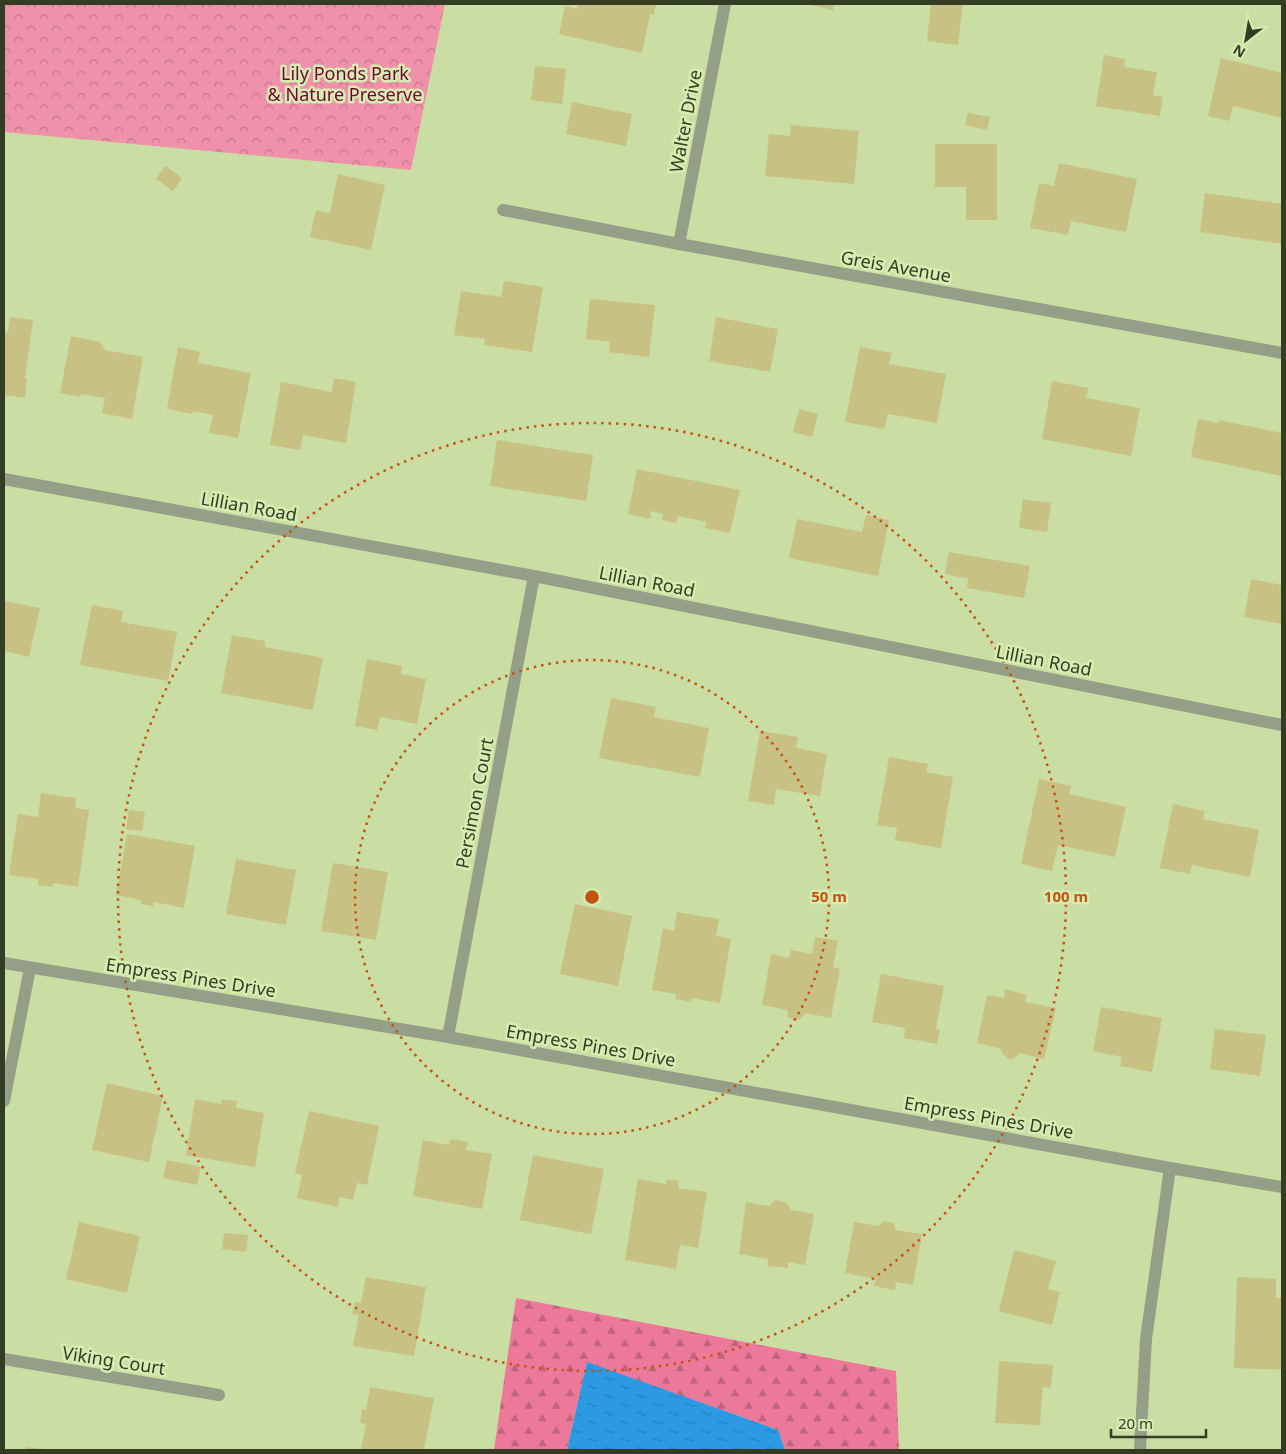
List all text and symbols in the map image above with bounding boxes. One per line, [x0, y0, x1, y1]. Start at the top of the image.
north arrow [1221, 15, 1271, 65]
text: N [1229, 40, 1249, 63]
park label: Lily Ponds Park & Nature Preserve [268, 61, 422, 106]
street label: Walter Drive [663, 67, 707, 175]
street label: Greis Avenue [839, 245, 953, 287]
street label: Lillian Road [199, 486, 299, 526]
street label: Lillian Road [597, 560, 697, 602]
street label: Lillian Road [994, 639, 1094, 681]
street label: Persimon Court [450, 735, 499, 870]
text: 50 m [811, 886, 847, 906]
text: 100 m [1044, 886, 1088, 906]
centre of rings [583, 888, 601, 906]
street label: Empress Pines Drive [104, 952, 278, 1002]
street label: Empress Pines Drive [504, 1018, 678, 1072]
street label: Empress Pines Drive [902, 1090, 1076, 1144]
street label: Viking Court [61, 1340, 168, 1380]
scale bar [1111, 1406, 1206, 1438]
text: 20 m [1118, 1413, 1153, 1433]

